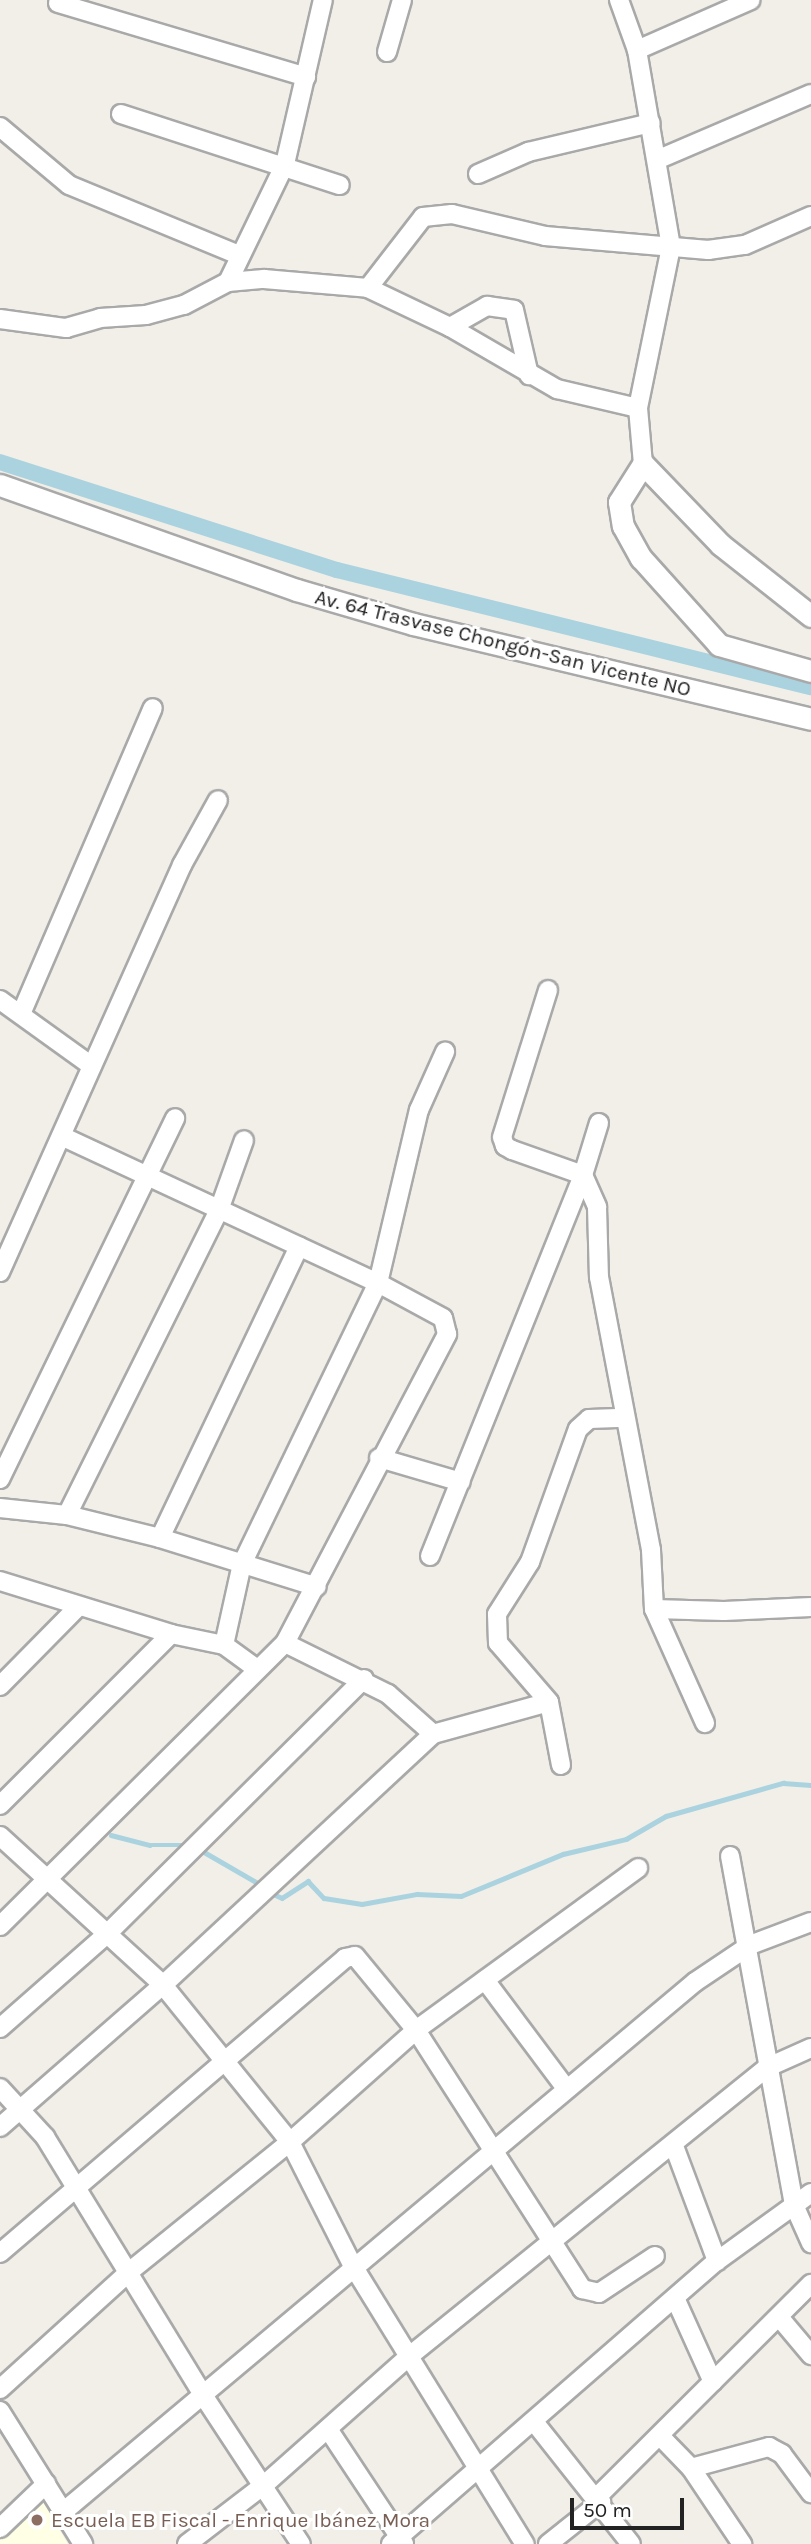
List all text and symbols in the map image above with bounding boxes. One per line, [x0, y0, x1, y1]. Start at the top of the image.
street label: Av. 64 Trasvase Chongón-San Vicente NO [312, 584, 694, 702]
scale bar [573, 2484, 687, 2528]
text: 50 m [583, 2498, 632, 2522]
place label: Escuela EB Fiscal - Enrique Ibánez Mora [51, 2507, 430, 2533]
marker: Escuela EB Fiscal - Enrique Ibánez Mora [29, 2512, 45, 2528]

